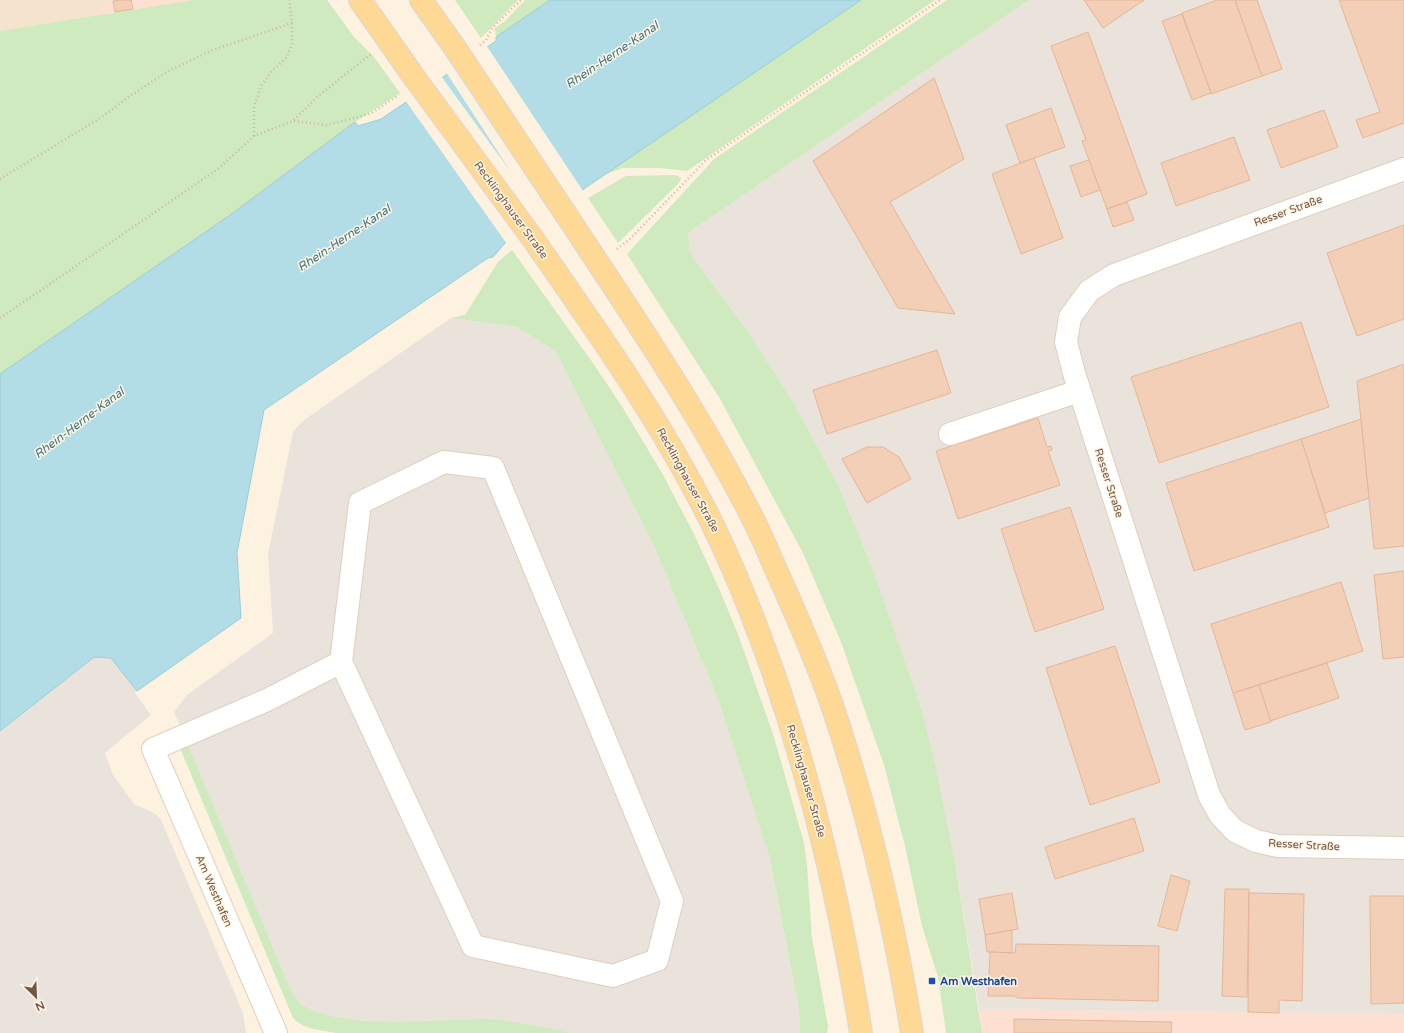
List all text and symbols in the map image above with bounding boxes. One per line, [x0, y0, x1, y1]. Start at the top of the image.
water label: Rhein-Herne-Kanal [563, 18, 663, 91]
street label: Recklinghauser Straße [471, 159, 551, 261]
street label: Resser Straße [1252, 193, 1324, 229]
water label: Rhein-Herne-Kanal [295, 201, 395, 274]
water label: Rhein-Herne-Kanal [31, 383, 128, 461]
street label: Recklinghauser Straße [654, 426, 722, 534]
street label: Resser Straße [1092, 447, 1126, 519]
street label: Recklinghauser Straße [784, 723, 828, 839]
street label: Resser Straße [1268, 837, 1340, 853]
street label: Am Westhafen [193, 853, 235, 929]
place label: Am Westhafen [940, 975, 1017, 988]
marker: Am Westhafen [927, 976, 937, 986]
north arrow [16, 977, 56, 1017]
text: N [33, 998, 47, 1013]

